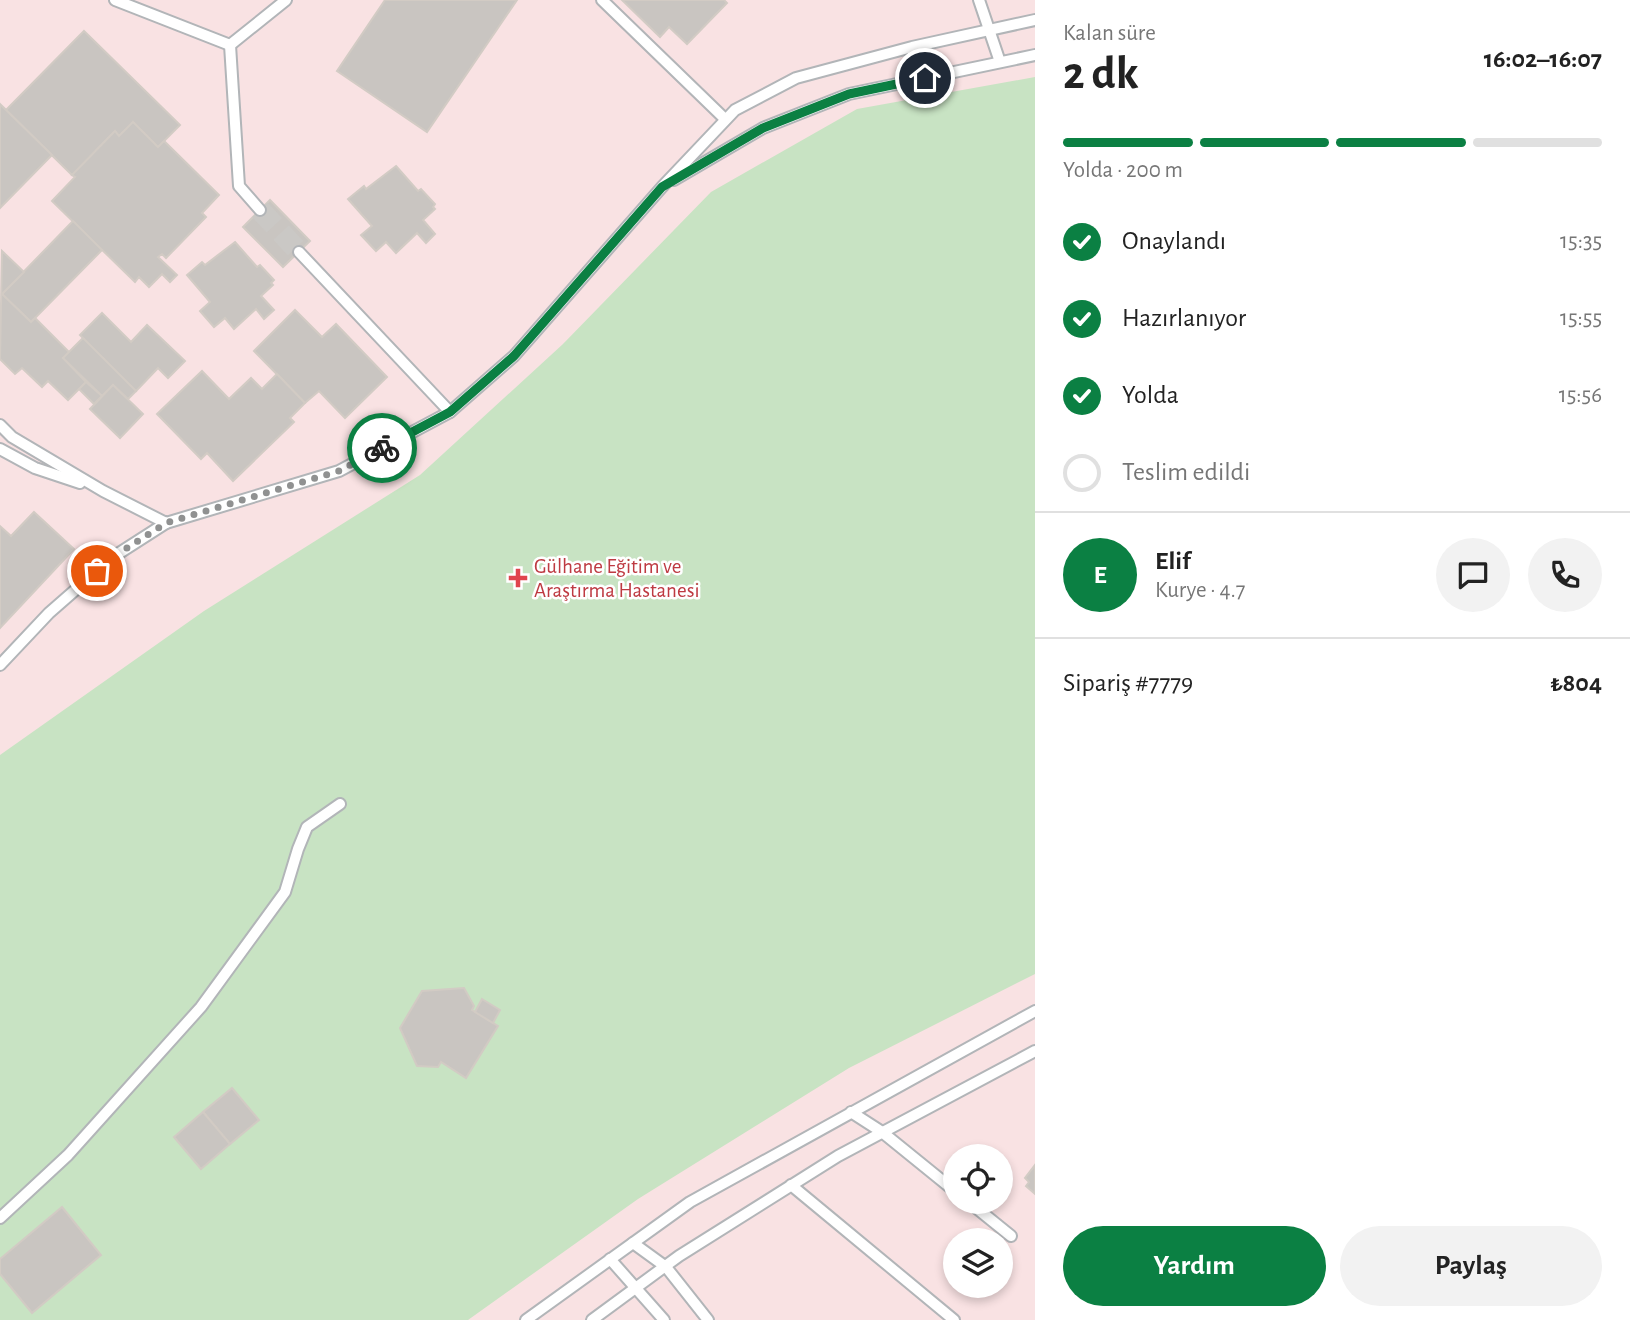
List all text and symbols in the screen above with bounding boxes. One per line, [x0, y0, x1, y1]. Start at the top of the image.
text: Kalan süre [1063, 22, 1156, 45]
text: 16:02–16:07 [1484, 46, 1602, 72]
pin [895, 48, 955, 108]
text: 2 dk [1063, 51, 1139, 97]
icon: home [906, 59, 944, 97]
text: Yolda · 200 m [1063, 159, 1183, 182]
icon: check [1063, 223, 1101, 261]
text: Onaylandı [1122, 228, 1226, 254]
text: 15:35 [1560, 230, 1602, 253]
icon: check [1063, 300, 1101, 338]
text: Hazırlanıyor [1122, 305, 1246, 331]
text: 15:55 [1560, 307, 1602, 330]
icon: check [1063, 377, 1101, 415]
text: Yolda [1122, 382, 1179, 408]
text: 15:56 [1559, 384, 1602, 407]
courier [347, 413, 417, 483]
icon: bike [363, 429, 401, 467]
text: Teslim edildi [1122, 459, 1250, 485]
button: chat [1436, 538, 1510, 612]
button: phone [1528, 538, 1602, 612]
pin [67, 541, 127, 601]
text: Elif [1155, 548, 1191, 574]
icon: bag [78, 552, 116, 590]
place label: Gülhane Eğitim ve Araştırma Hastanesi [534, 556, 699, 601]
text: E [1093, 562, 1107, 588]
marker: Gülhane Eğitim ve Araştırma Hastanesi [508, 568, 528, 588]
text: Kurye · 4.7 [1155, 579, 1245, 602]
text: Sipariş #7779 [1063, 670, 1193, 696]
text: ₺804 [1550, 670, 1602, 696]
map controls [943, 1144, 1013, 1298]
button: locate [943, 1144, 1013, 1214]
button: Yardım [1063, 1226, 1326, 1306]
button: Paylaş [1340, 1226, 1602, 1306]
button: layers [943, 1228, 1013, 1298]

